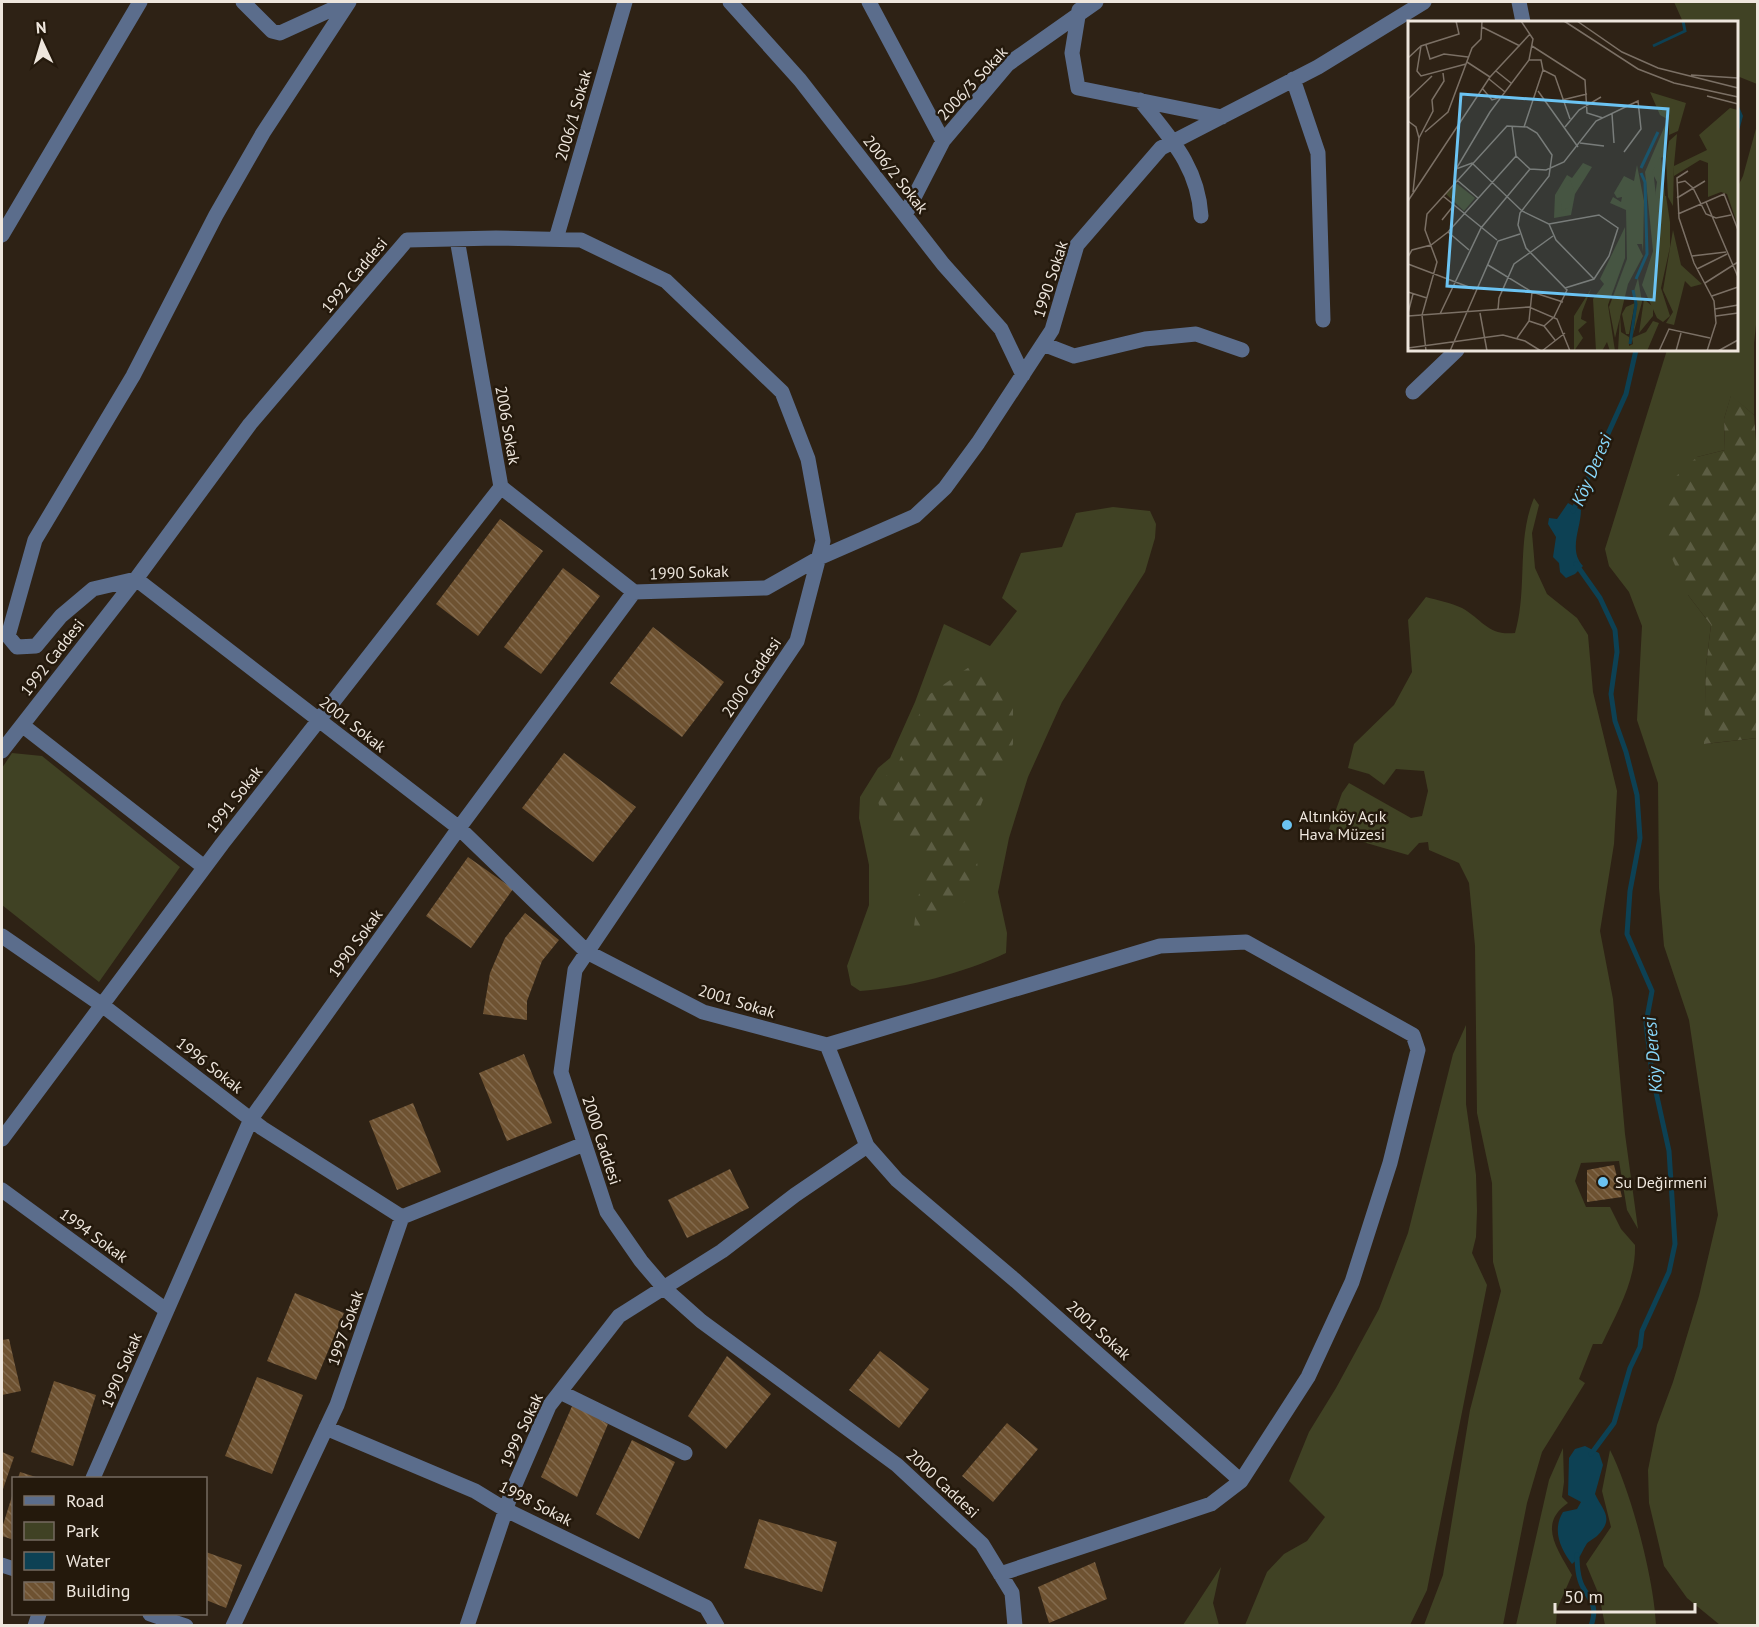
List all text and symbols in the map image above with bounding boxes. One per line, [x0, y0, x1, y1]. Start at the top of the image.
north arrow [12, 12, 72, 72]
text: N [35, 17, 47, 37]
inset map [1408, 21, 1738, 351]
street label: 2006/3 Sokak [933, 42, 1012, 124]
street label: 2006/1 Sokak [550, 67, 596, 163]
street label: 2006/2 Sokak [859, 131, 933, 217]
street label: 1992 Caddesi [317, 233, 391, 317]
street label: 1990 Sokak [1028, 238, 1072, 320]
street label: 2006 Sokak [491, 384, 525, 466]
water label: Köy Deresi [1566, 429, 1618, 509]
street label: 1990 Sokak [649, 561, 729, 583]
street label: 1992 Caddesi [16, 614, 88, 700]
street label: 2000 Caddesi [717, 633, 785, 721]
street label: 2001 Sokak [316, 692, 391, 757]
street label: 1991 Sokak [202, 761, 267, 836]
place label: Altınköy Açık Hava Müzesi [1299, 806, 1387, 844]
marker: Altınköy Açık Hava Müzesi [1280, 818, 1294, 832]
street label: 1990 Sokak [324, 905, 387, 981]
street label: 2001 Sokak [696, 980, 778, 1022]
water label: Köy Deresi [1638, 1015, 1667, 1094]
street label: 1996 Sokak [173, 1033, 248, 1098]
street label: 2000 Caddesi [578, 1093, 626, 1187]
place label: Su Değirmeni [1615, 1172, 1707, 1192]
marker: Su Değirmeni [1596, 1175, 1610, 1189]
street label: 1994 Sokak [56, 1204, 132, 1267]
street label: 1997 Sokak [323, 1287, 367, 1368]
street label: 2001 Sokak [1063, 1296, 1135, 1364]
street label: 1990 Sokak [96, 1329, 146, 1410]
street label: 1999 Sokak [495, 1389, 547, 1470]
street label: 2000 Caddesi [902, 1444, 984, 1522]
street label: 1998 Sokak [496, 1476, 576, 1530]
legend [12, 1477, 207, 1615]
text: Road [66, 1489, 104, 1512]
text: Park [66, 1519, 99, 1542]
text: Water [66, 1549, 110, 1572]
scale bar [1555, 1576, 1694, 1614]
text: Building [66, 1579, 130, 1602]
text: 50 m [1564, 1585, 1603, 1608]

